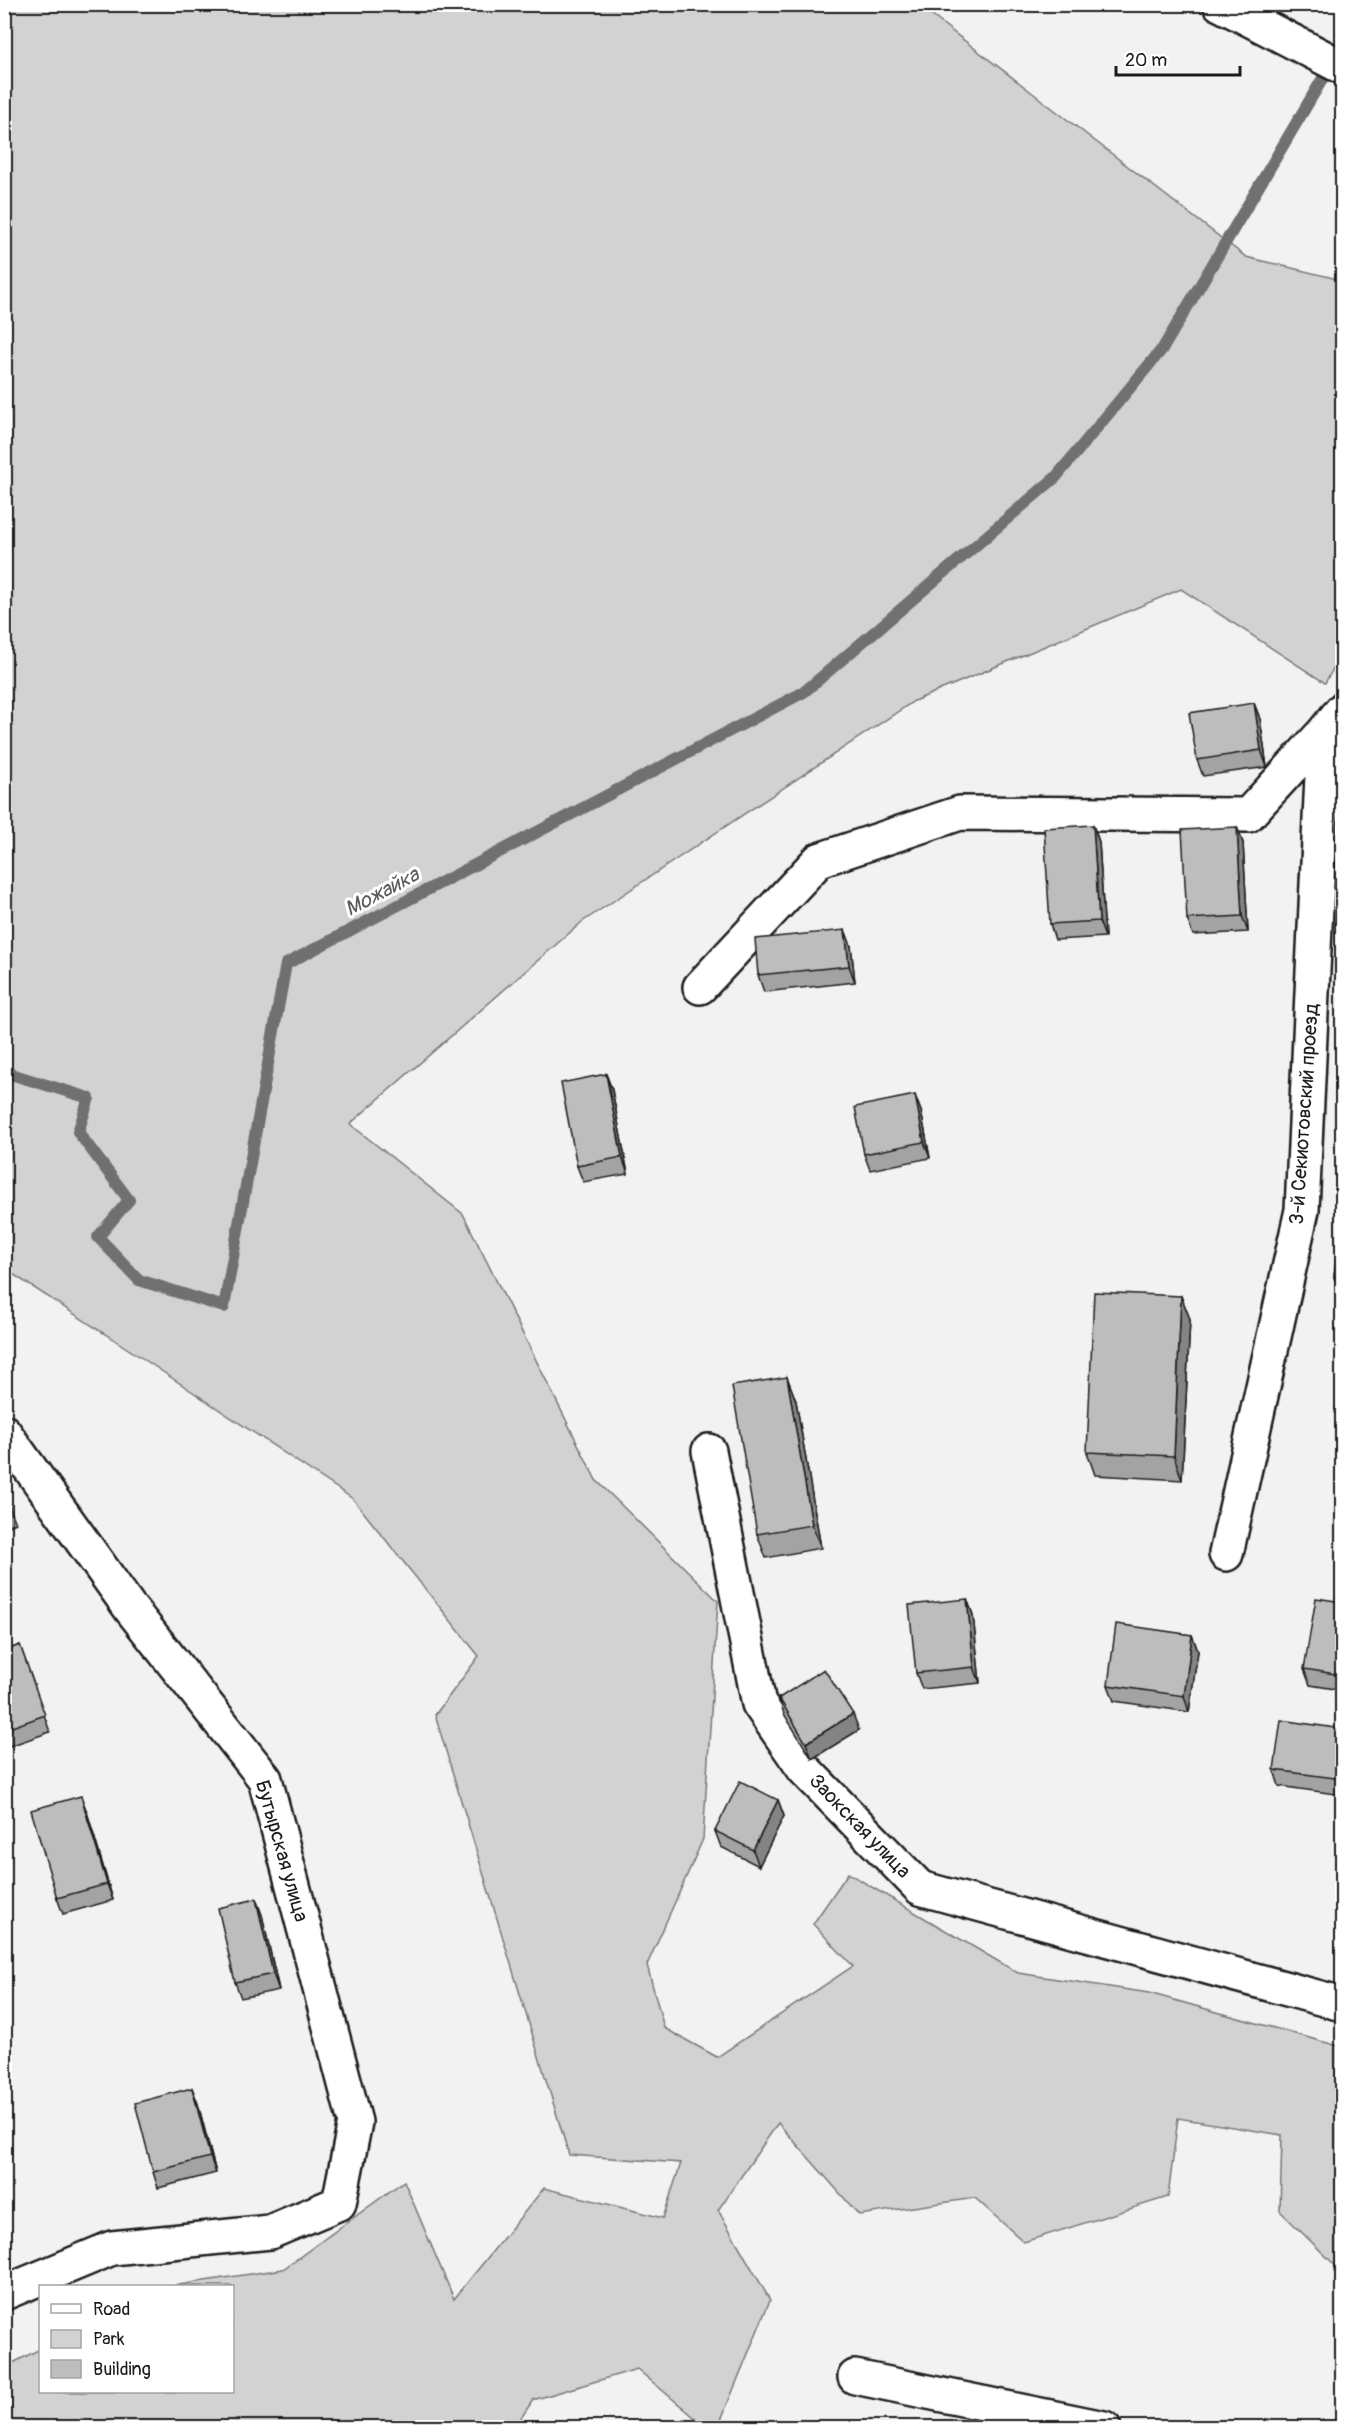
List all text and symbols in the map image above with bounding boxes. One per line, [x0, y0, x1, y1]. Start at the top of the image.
scale bar [1116, 39, 1240, 77]
text: 20 m [1125, 49, 1167, 72]
water label: Можайка [340, 861, 425, 923]
street label: 3-й Секиотовский проезд [1284, 1003, 1324, 1225]
street label: Заокская улица [804, 1769, 916, 1883]
street label: Бутырская улица [250, 1777, 314, 1925]
legend [39, 2285, 234, 2393]
text: Road [93, 2298, 130, 2321]
text: Park [93, 2328, 125, 2351]
text: Building [93, 2358, 151, 2381]

